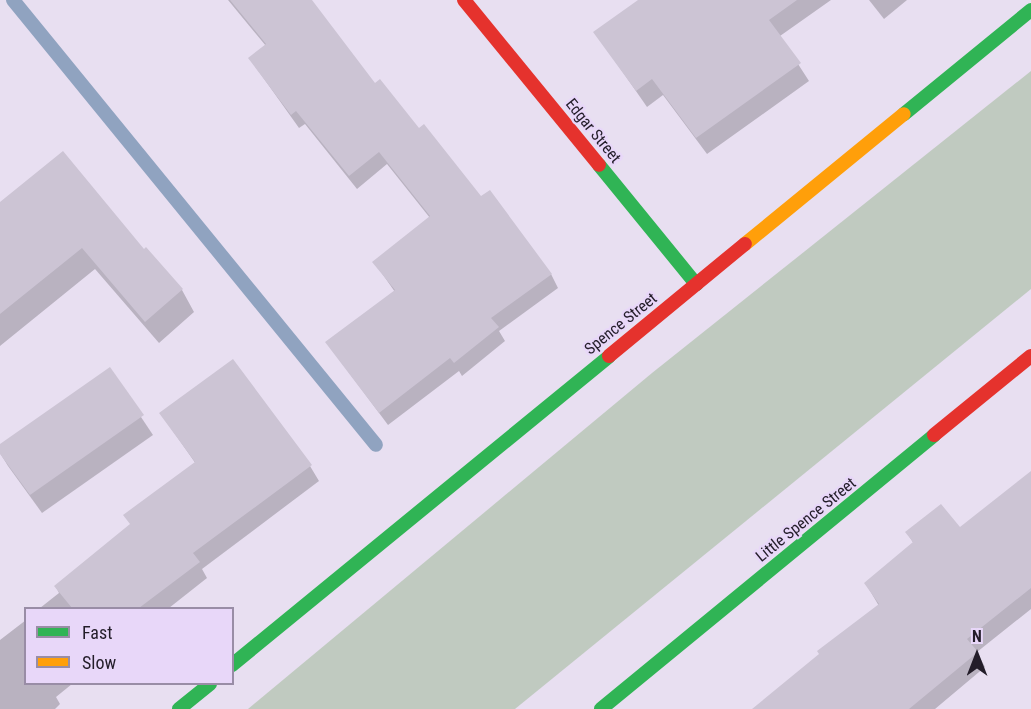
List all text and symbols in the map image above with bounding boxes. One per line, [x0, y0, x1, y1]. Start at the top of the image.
street label: Edgar Street [561, 95, 625, 167]
street label: Spence Street [581, 289, 661, 359]
street label: Little Spence Street [752, 474, 860, 566]
legend [24, 607, 234, 685]
text: Fast [82, 622, 113, 643]
north arrow [947, 625, 1007, 685]
text: N [972, 627, 982, 646]
text: Slow [82, 652, 116, 673]

